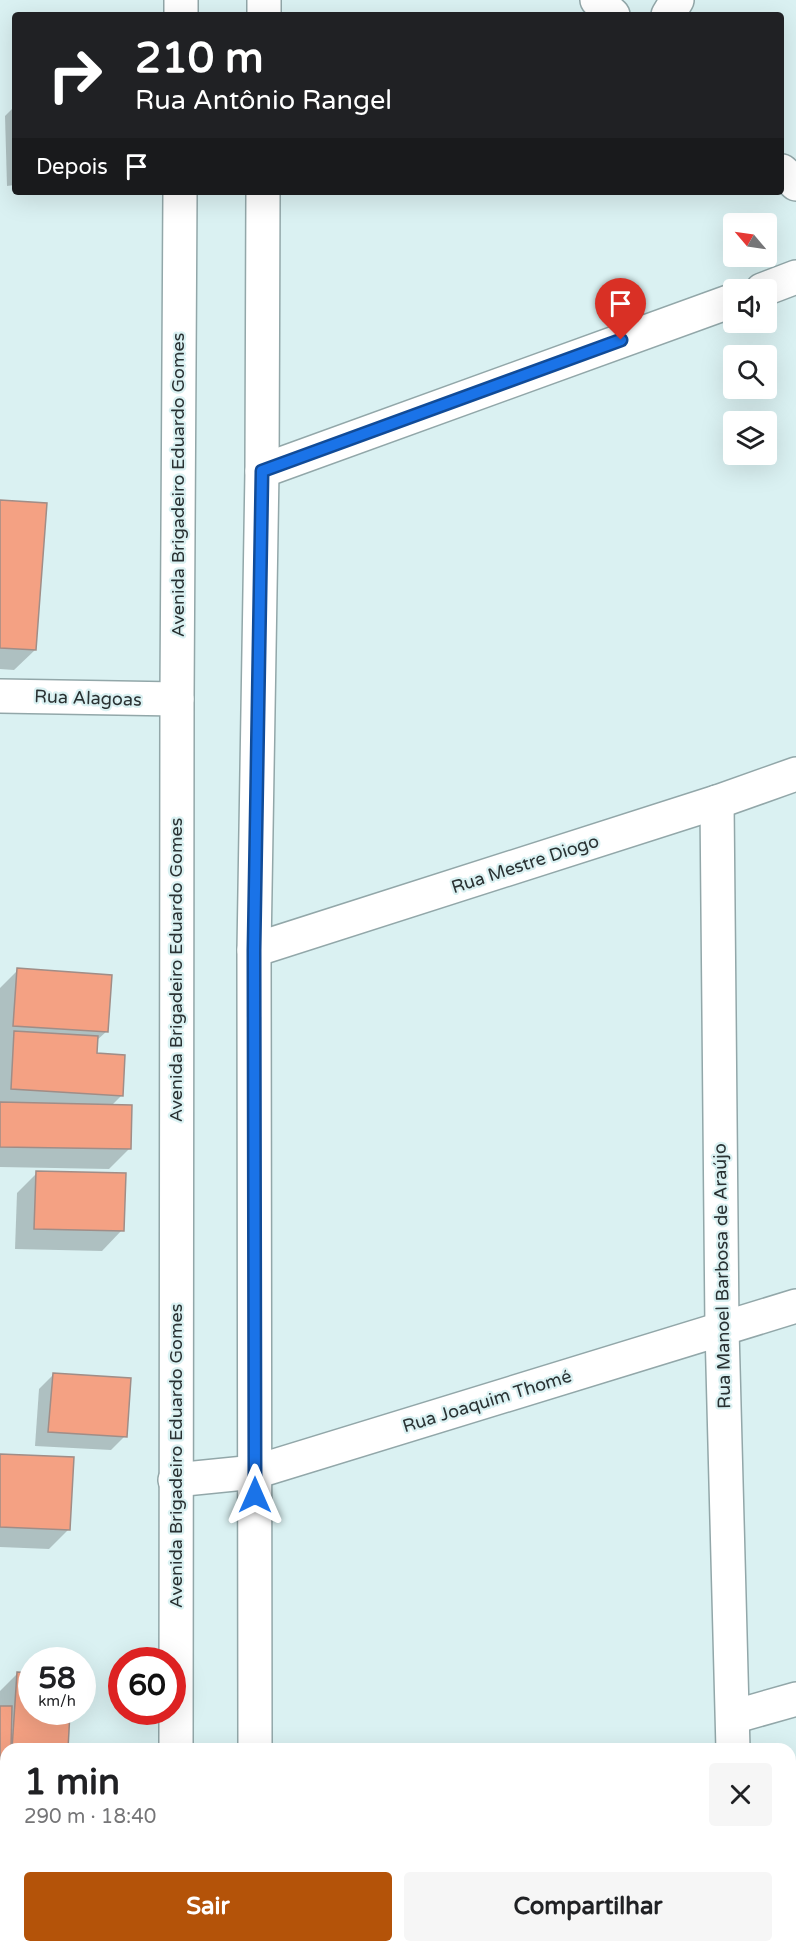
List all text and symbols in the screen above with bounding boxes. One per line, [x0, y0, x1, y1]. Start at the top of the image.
text: 210 m [135, 33, 264, 84]
icon: right [36, 36, 114, 114]
text: Rua Antônio Rangel [135, 84, 392, 117]
icon: arrive [120, 150, 153, 183]
text: Depois [36, 154, 108, 180]
north arrow [723, 213, 777, 267]
map controls [723, 213, 777, 465]
pin [595, 278, 646, 340]
button: sound [723, 279, 777, 333]
icon: arrive [604, 287, 637, 320]
street label: Avenida Brigadeiro Eduardo Gomes [167, 333, 189, 637]
button: search [723, 345, 777, 399]
button: layers [723, 411, 777, 465]
street label: Rua Alagoas [34, 685, 142, 711]
street label: Avenida Brigadeiro Eduardo Gomes [165, 818, 187, 1122]
street label: Rua Mestre Diogo [448, 830, 602, 898]
street label: Rua Manoel Barbosa de Araújo [709, 1143, 735, 1409]
street label: Avenida Brigadeiro Eduardo Gomes [165, 1304, 187, 1608]
street label: Rua Joaquim Thomé [400, 1365, 574, 1437]
position arrow [223, 1463, 287, 1527]
speed limit sign: 60 [108, 1647, 186, 1725]
text: 58 [38, 1660, 76, 1697]
text: km/h [38, 1692, 76, 1710]
text: 1 min [24, 1761, 120, 1804]
button: close [709, 1763, 772, 1826]
text: 290 m · 18:40 [24, 1805, 156, 1829]
button: Sair [24, 1872, 392, 1941]
button: Compartilhar [404, 1872, 772, 1941]

